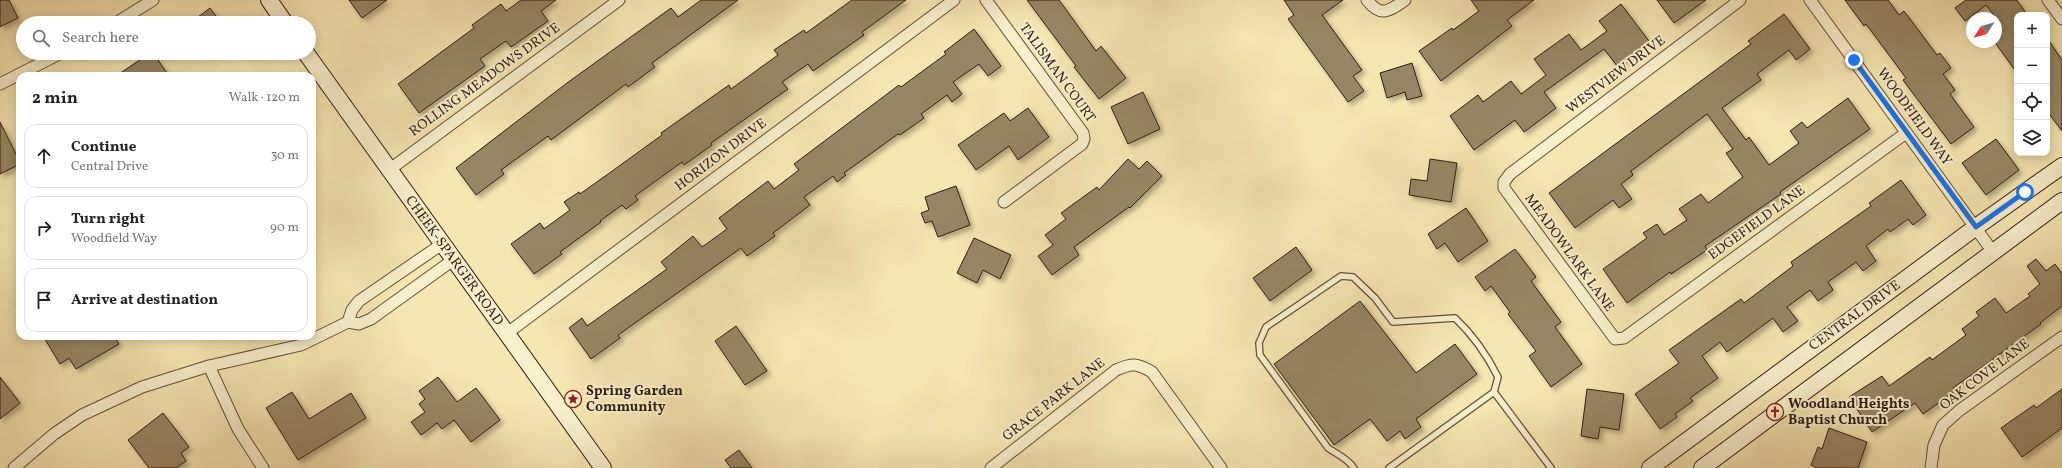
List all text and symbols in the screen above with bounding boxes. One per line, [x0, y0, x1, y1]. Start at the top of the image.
north arrow [1966, 12, 2002, 48]
map controls [2014, 12, 2050, 156]
button: + [2014, 12, 2050, 48]
search box [16, 16, 316, 60]
street label: ROLLING MEADOWS DRIVE [406, 19, 564, 141]
street label: TALISMAN COURT [1014, 19, 1100, 127]
icon: search [30, 27, 52, 49]
text: Search here [62, 28, 139, 49]
street label: WESTVIEW DRIVE [1563, 31, 1669, 119]
button: − [2014, 48, 2050, 84]
route end [1845, 51, 1863, 69]
street label: WOODFIELD WAY [1872, 64, 1956, 170]
button: locate [2014, 84, 2050, 120]
text: 2 min [32, 87, 78, 110]
text: Walk · 120 m [229, 89, 300, 107]
street label: HORIZON DRIVE [671, 114, 771, 196]
button: layers [2014, 120, 2050, 156]
text: Continue [71, 137, 136, 158]
icon: ahead [33, 145, 55, 167]
text: 30 m [271, 147, 299, 165]
text: Central Drive [71, 158, 148, 176]
street label: EDGEFIELD LANE [1705, 181, 1809, 265]
route start [2016, 183, 2034, 201]
street label: MEADOWLARK LANE [1520, 190, 1618, 316]
street label: CHEEK-SPARGER ROAD [400, 192, 508, 330]
text: Turn right [71, 209, 145, 230]
icon: right [33, 217, 55, 239]
text: 90 m [270, 219, 299, 237]
text: Woodfield Way [71, 230, 157, 248]
street label: CENTRAL DRIVE [1805, 276, 1905, 356]
icon: arrive [33, 289, 55, 311]
text: Arrive at destination [71, 290, 218, 311]
street label: OAK COVE LANE [1936, 335, 2034, 415]
street label: GRACE PARK LANE [999, 354, 1109, 446]
place label: Spring Garden Community [586, 382, 683, 417]
place icon: Spring Garden Community [563, 389, 583, 409]
place label: Woodland Heights Baptist Church [1788, 395, 1910, 430]
church icon: Woodland Heights Baptist Church [1765, 402, 1785, 422]

